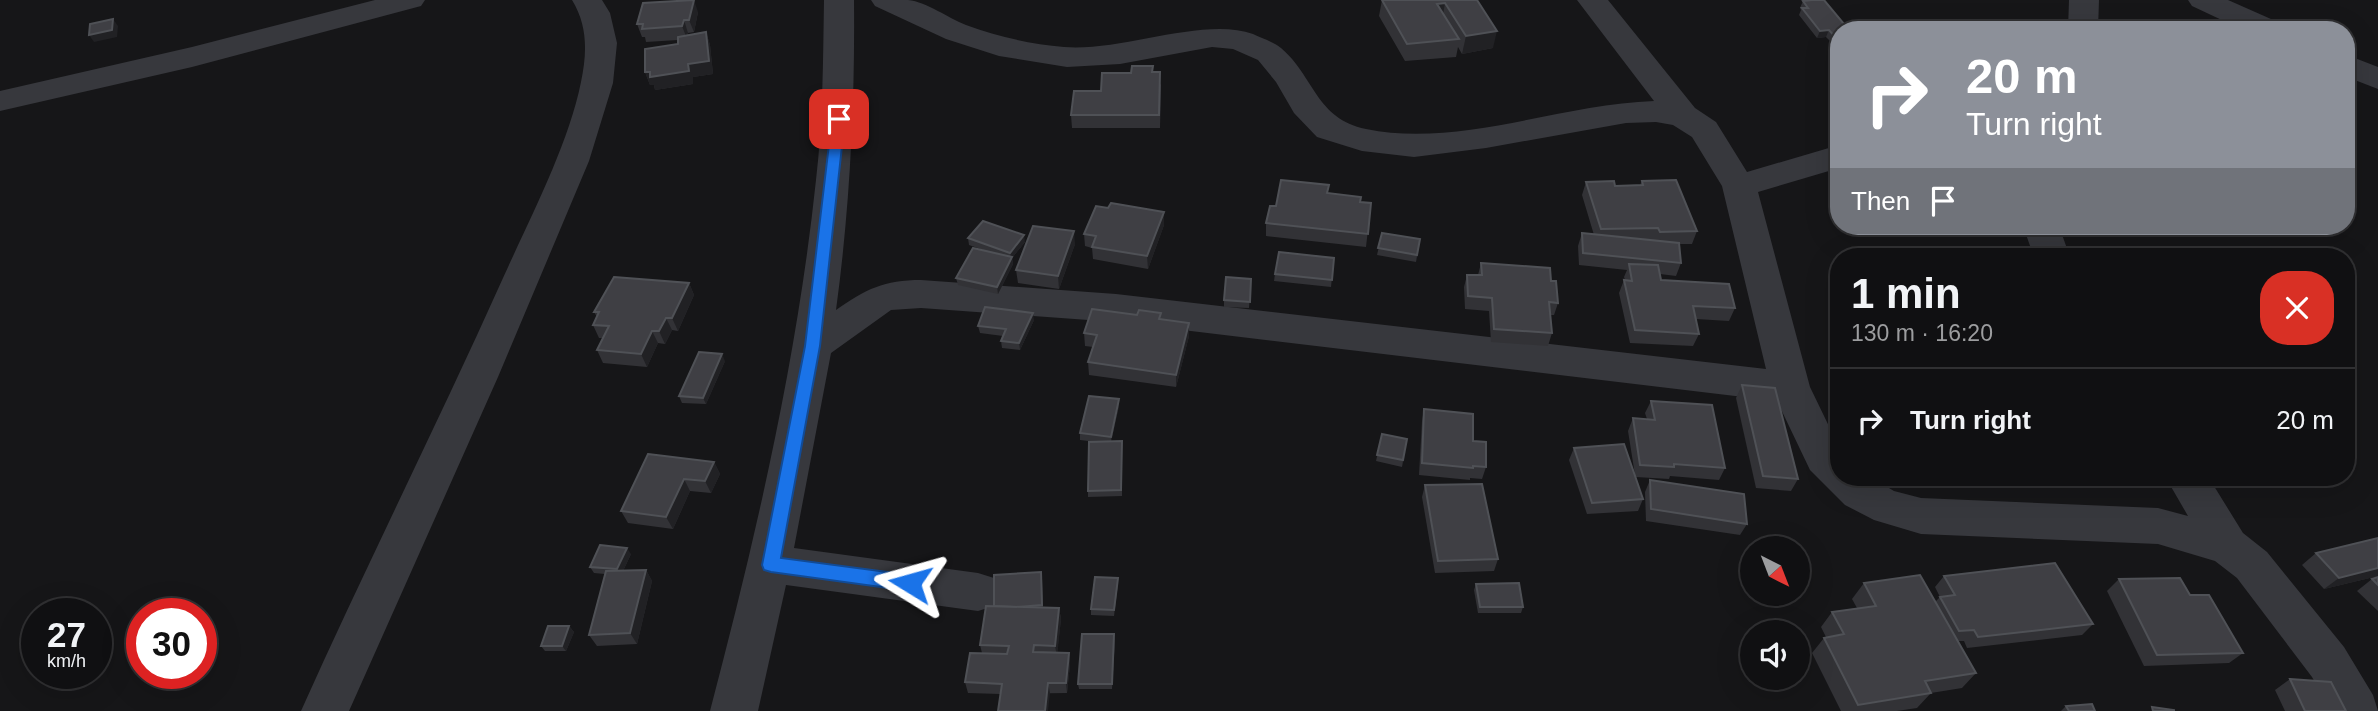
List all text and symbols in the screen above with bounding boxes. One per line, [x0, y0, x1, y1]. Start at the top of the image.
icon: right [1851, 49, 1942, 140]
text: 20 m [1966, 49, 2078, 103]
pin [809, 89, 869, 149]
icon: arrive [820, 100, 858, 138]
text: Turn right [1966, 106, 2102, 142]
icon: arrive [1924, 182, 1962, 220]
text: Then [1851, 186, 1910, 216]
text: 1 min [1851, 270, 1961, 317]
button: close [2260, 271, 2334, 345]
text: 130 m · 16:20 [1851, 320, 1993, 346]
icon: right [1851, 402, 1889, 440]
text: Turn right [1910, 405, 2031, 435]
text: 20 m [2276, 405, 2334, 435]
north arrow [1740, 536, 1810, 606]
map controls [1740, 536, 1810, 690]
position arrow [873, 546, 947, 620]
speed limit sign: 30 [126, 598, 217, 689]
text: 27 [47, 615, 86, 654]
button: sound [1740, 620, 1810, 690]
text: km/h [47, 651, 86, 671]

